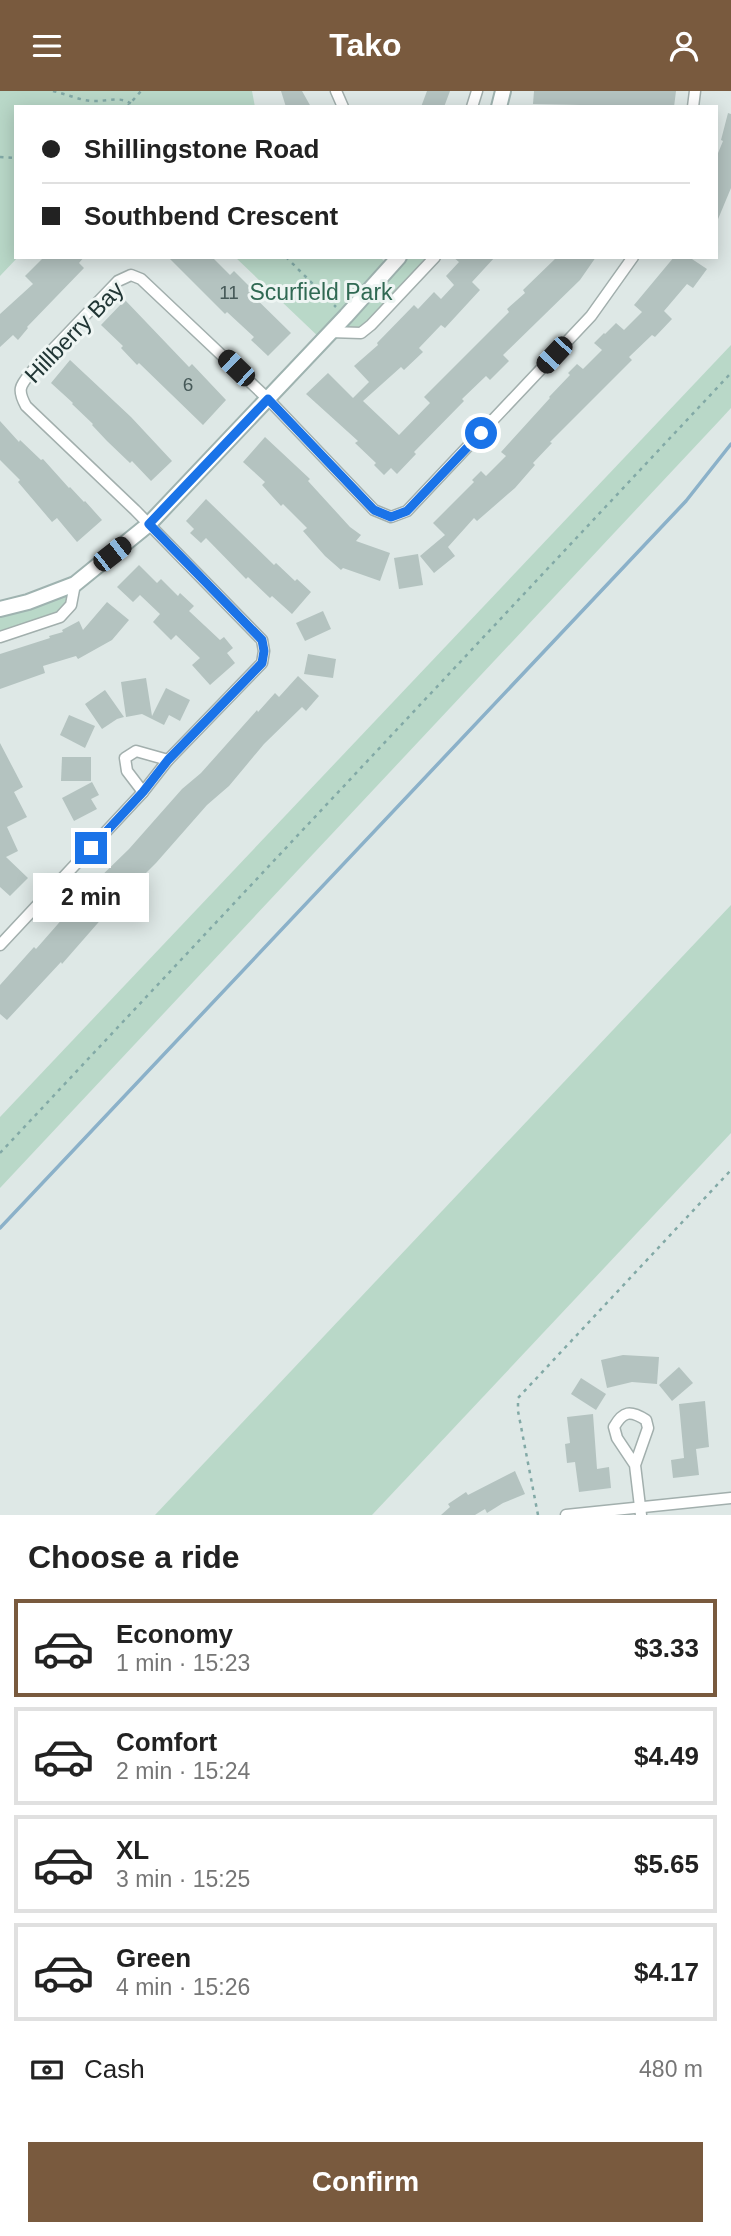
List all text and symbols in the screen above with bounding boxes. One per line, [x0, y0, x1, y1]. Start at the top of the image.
icon: menu [28, 27, 66, 65]
text: Tako [329, 27, 402, 63]
icon: person [665, 27, 703, 65]
text: Shillingstone Road [84, 134, 319, 164]
text: Southbend Crescent [84, 201, 338, 231]
street label: Hillberry Bay [19, 276, 129, 388]
park label: Scurfield Park [249, 279, 393, 305]
house number: 11 [219, 282, 239, 303]
car [532, 332, 577, 378]
car [214, 346, 259, 390]
house number: 6 [183, 374, 193, 395]
route start [465, 417, 497, 449]
car [89, 533, 136, 575]
route end [75, 832, 107, 864]
callout: 2 min [33, 873, 149, 921]
text: 2 min [61, 884, 121, 910]
text: Choose a ride [28, 1539, 240, 1575]
icon: car [32, 1617, 95, 1680]
text: Economy [116, 1619, 233, 1649]
text: $3.33 [634, 1633, 699, 1663]
text: 1 min · 15:23 [116, 1650, 250, 1676]
icon: car [32, 1725, 95, 1788]
text: Comfort [116, 1727, 217, 1757]
text: $4.49 [634, 1741, 699, 1771]
text: 2 min · 15:24 [116, 1758, 250, 1784]
icon: car [32, 1833, 95, 1896]
text: XL [116, 1835, 149, 1865]
text: $5.65 [634, 1849, 699, 1879]
text: 3 min · 15:25 [116, 1866, 250, 1892]
icon: car [32, 1941, 95, 2004]
text: Green [116, 1943, 191, 1973]
text: $4.17 [634, 1957, 699, 1987]
text: 4 min · 15:26 [116, 1974, 250, 2000]
icon: cash [28, 2051, 66, 2089]
text: Cash [84, 2054, 145, 2084]
text: 480 m [639, 2056, 703, 2082]
button: Confirm [28, 2142, 703, 2222]

